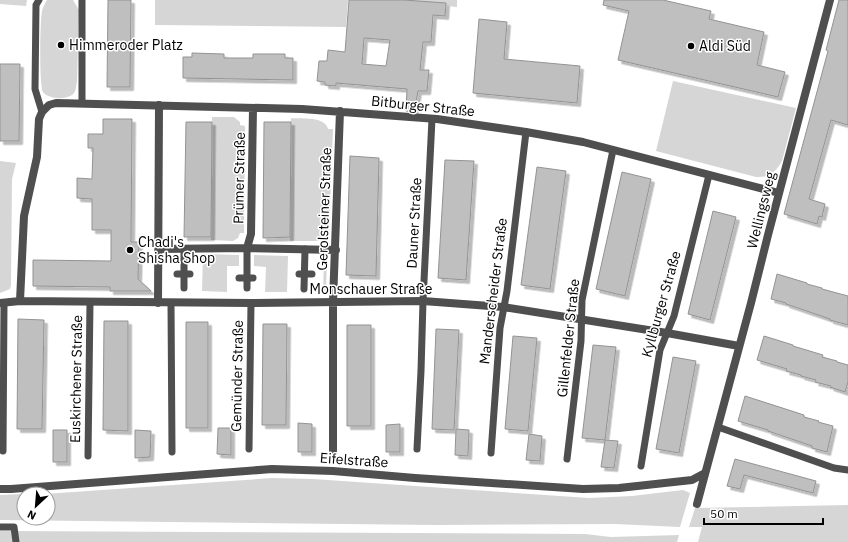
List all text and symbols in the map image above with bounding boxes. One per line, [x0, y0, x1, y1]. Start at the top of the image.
place label: Himmeroder Platz [69, 36, 183, 54]
place label: Aldi Süd [699, 37, 751, 55]
marker: Himmeroder Platz [56, 40, 66, 50]
marker: Aldi Süd [686, 41, 696, 51]
street label: Bitburger Straße [370, 92, 476, 120]
street label: Prümer Straße [229, 132, 249, 224]
street label: Gerolsteiner Straße [313, 147, 335, 271]
street label: Wellingsweg [743, 169, 779, 250]
street label: Dauner Straße [403, 177, 425, 269]
street label: Manderscheider Straße [475, 217, 511, 365]
place label: Chadi's Shisha Shop [138, 233, 215, 267]
marker: Chadi's Shisha Shop [125, 245, 135, 255]
street label: Kyllburger Straße [637, 248, 685, 359]
street label: Gillenfelder Straße [553, 278, 583, 398]
street label: Monschauer Straße [310, 280, 433, 298]
street label: Euskirchener Straße [66, 315, 86, 443]
street label: Gemünder Straße [227, 320, 247, 432]
street label: Eifelstraße [319, 449, 389, 471]
north arrow [16, 486, 56, 526]
scale bar [704, 500, 823, 526]
text: 50 m [710, 506, 738, 521]
text: N [25, 507, 38, 523]

